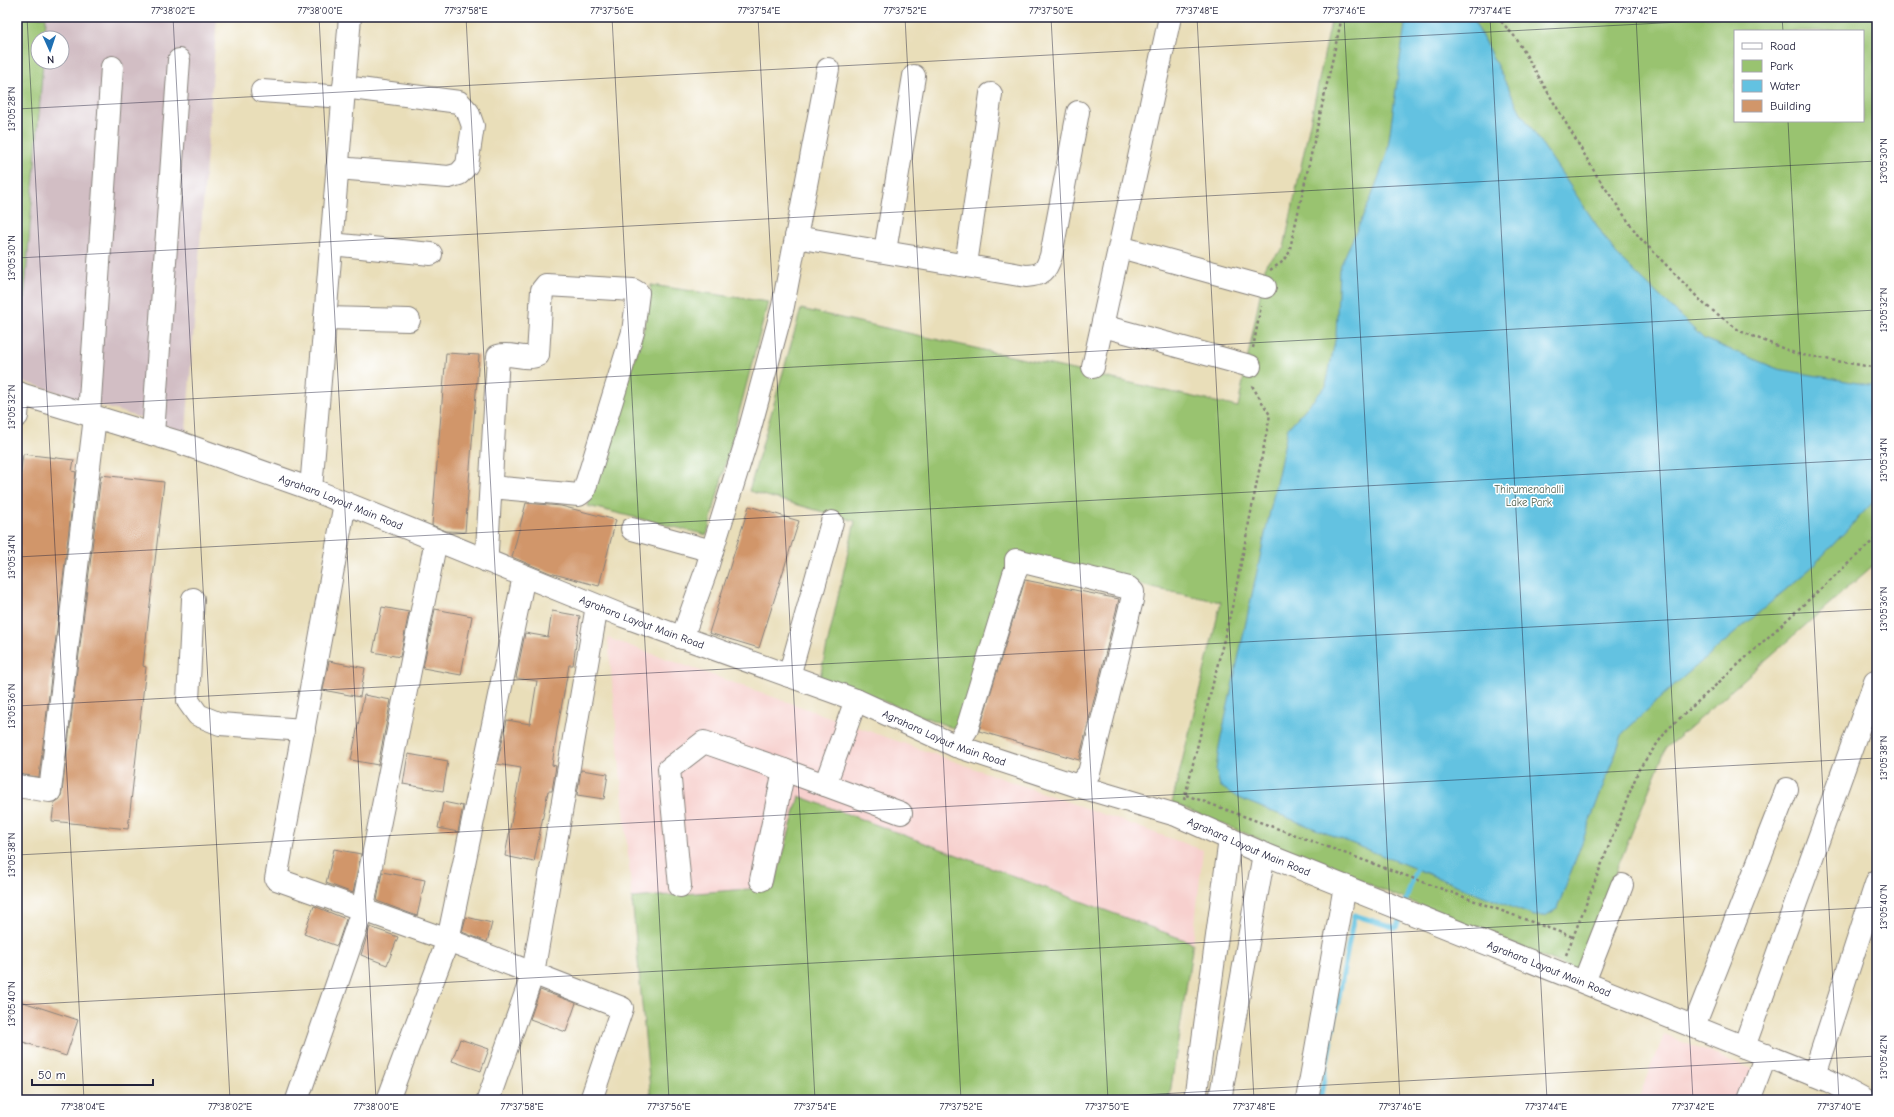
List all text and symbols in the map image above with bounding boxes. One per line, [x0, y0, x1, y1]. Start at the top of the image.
text: 77°38'02"E [151, 5, 195, 17]
text: 77°38'00"E [297, 5, 343, 17]
text: 77°37'58"E [444, 5, 488, 17]
text: 77°37'56"E [590, 5, 634, 17]
text: 77°37'54"E [738, 5, 780, 17]
text: 77°37'52"E [883, 5, 927, 17]
text: 77°37'50"E [1029, 5, 1073, 17]
text: 77°37'48"E [1176, 5, 1218, 17]
text: 77°37'46"E [1323, 5, 1365, 17]
text: 77°37'44"E [1469, 5, 1511, 17]
text: 77°37'42"E [1615, 5, 1657, 17]
north arrow [30, 30, 70, 70]
legend [1734, 30, 1864, 122]
text: Road [1770, 39, 1796, 53]
text: N [47, 53, 54, 66]
text: Park [1770, 59, 1793, 73]
text: Water [1770, 79, 1800, 93]
text: 13°05'28"N [6, 87, 18, 131]
text: Building [1770, 99, 1811, 113]
text: 13°05'30"N [1878, 138, 1890, 184]
text: 13°05'30"N [6, 235, 18, 281]
text: 13°05'32"N [1878, 288, 1890, 332]
text: 13°05'32"N [6, 385, 18, 429]
text: 13°05'34"N [1878, 438, 1890, 482]
street label: Agrahara Layout Main Road [277, 472, 405, 532]
park label: Thirumenahalli Lake Park [1494, 483, 1564, 509]
text: 13°05'34"N [6, 535, 18, 579]
text: 13°05'36"N [1878, 587, 1890, 631]
street label: Agrahara Layout Main Road [578, 592, 706, 651]
text: 13°05'36"N [6, 684, 18, 728]
street label: Agrahara Layout Main Road [880, 707, 1008, 768]
text: 13°05'38"N [1878, 736, 1890, 780]
street label: Agrahara Layout Main Road [1186, 814, 1312, 878]
text: 13°05'38"N [6, 833, 18, 877]
text: 13°05'40"N [1878, 884, 1890, 930]
street label: Agrahara Layout Main Road [1485, 938, 1613, 999]
text: 13°05'40"N [6, 981, 18, 1027]
text: 13°05'42"N [1878, 1035, 1890, 1079]
scale bar [32, 1061, 153, 1087]
text: 50 m [38, 1068, 66, 1082]
text: 77°38'04"E [61, 1101, 105, 1113]
text: 77°38'02"E [208, 1101, 252, 1113]
text: 77°38'00"E [353, 1101, 399, 1113]
text: 77°37'58"E [500, 1101, 544, 1113]
text: 77°37'56"E [647, 1101, 691, 1113]
text: 77°37'54"E [794, 1101, 836, 1113]
text: 77°37'52"E [939, 1101, 983, 1113]
text: 77°37'50"E [1085, 1101, 1129, 1113]
text: 77°37'48"E [1233, 1101, 1275, 1113]
text: 77°37'46"E [1379, 1101, 1421, 1113]
text: 77°37'44"E [1525, 1101, 1567, 1113]
text: 77°37'42"E [1672, 1101, 1714, 1113]
text: 77°37'40"E [1817, 1101, 1861, 1113]

